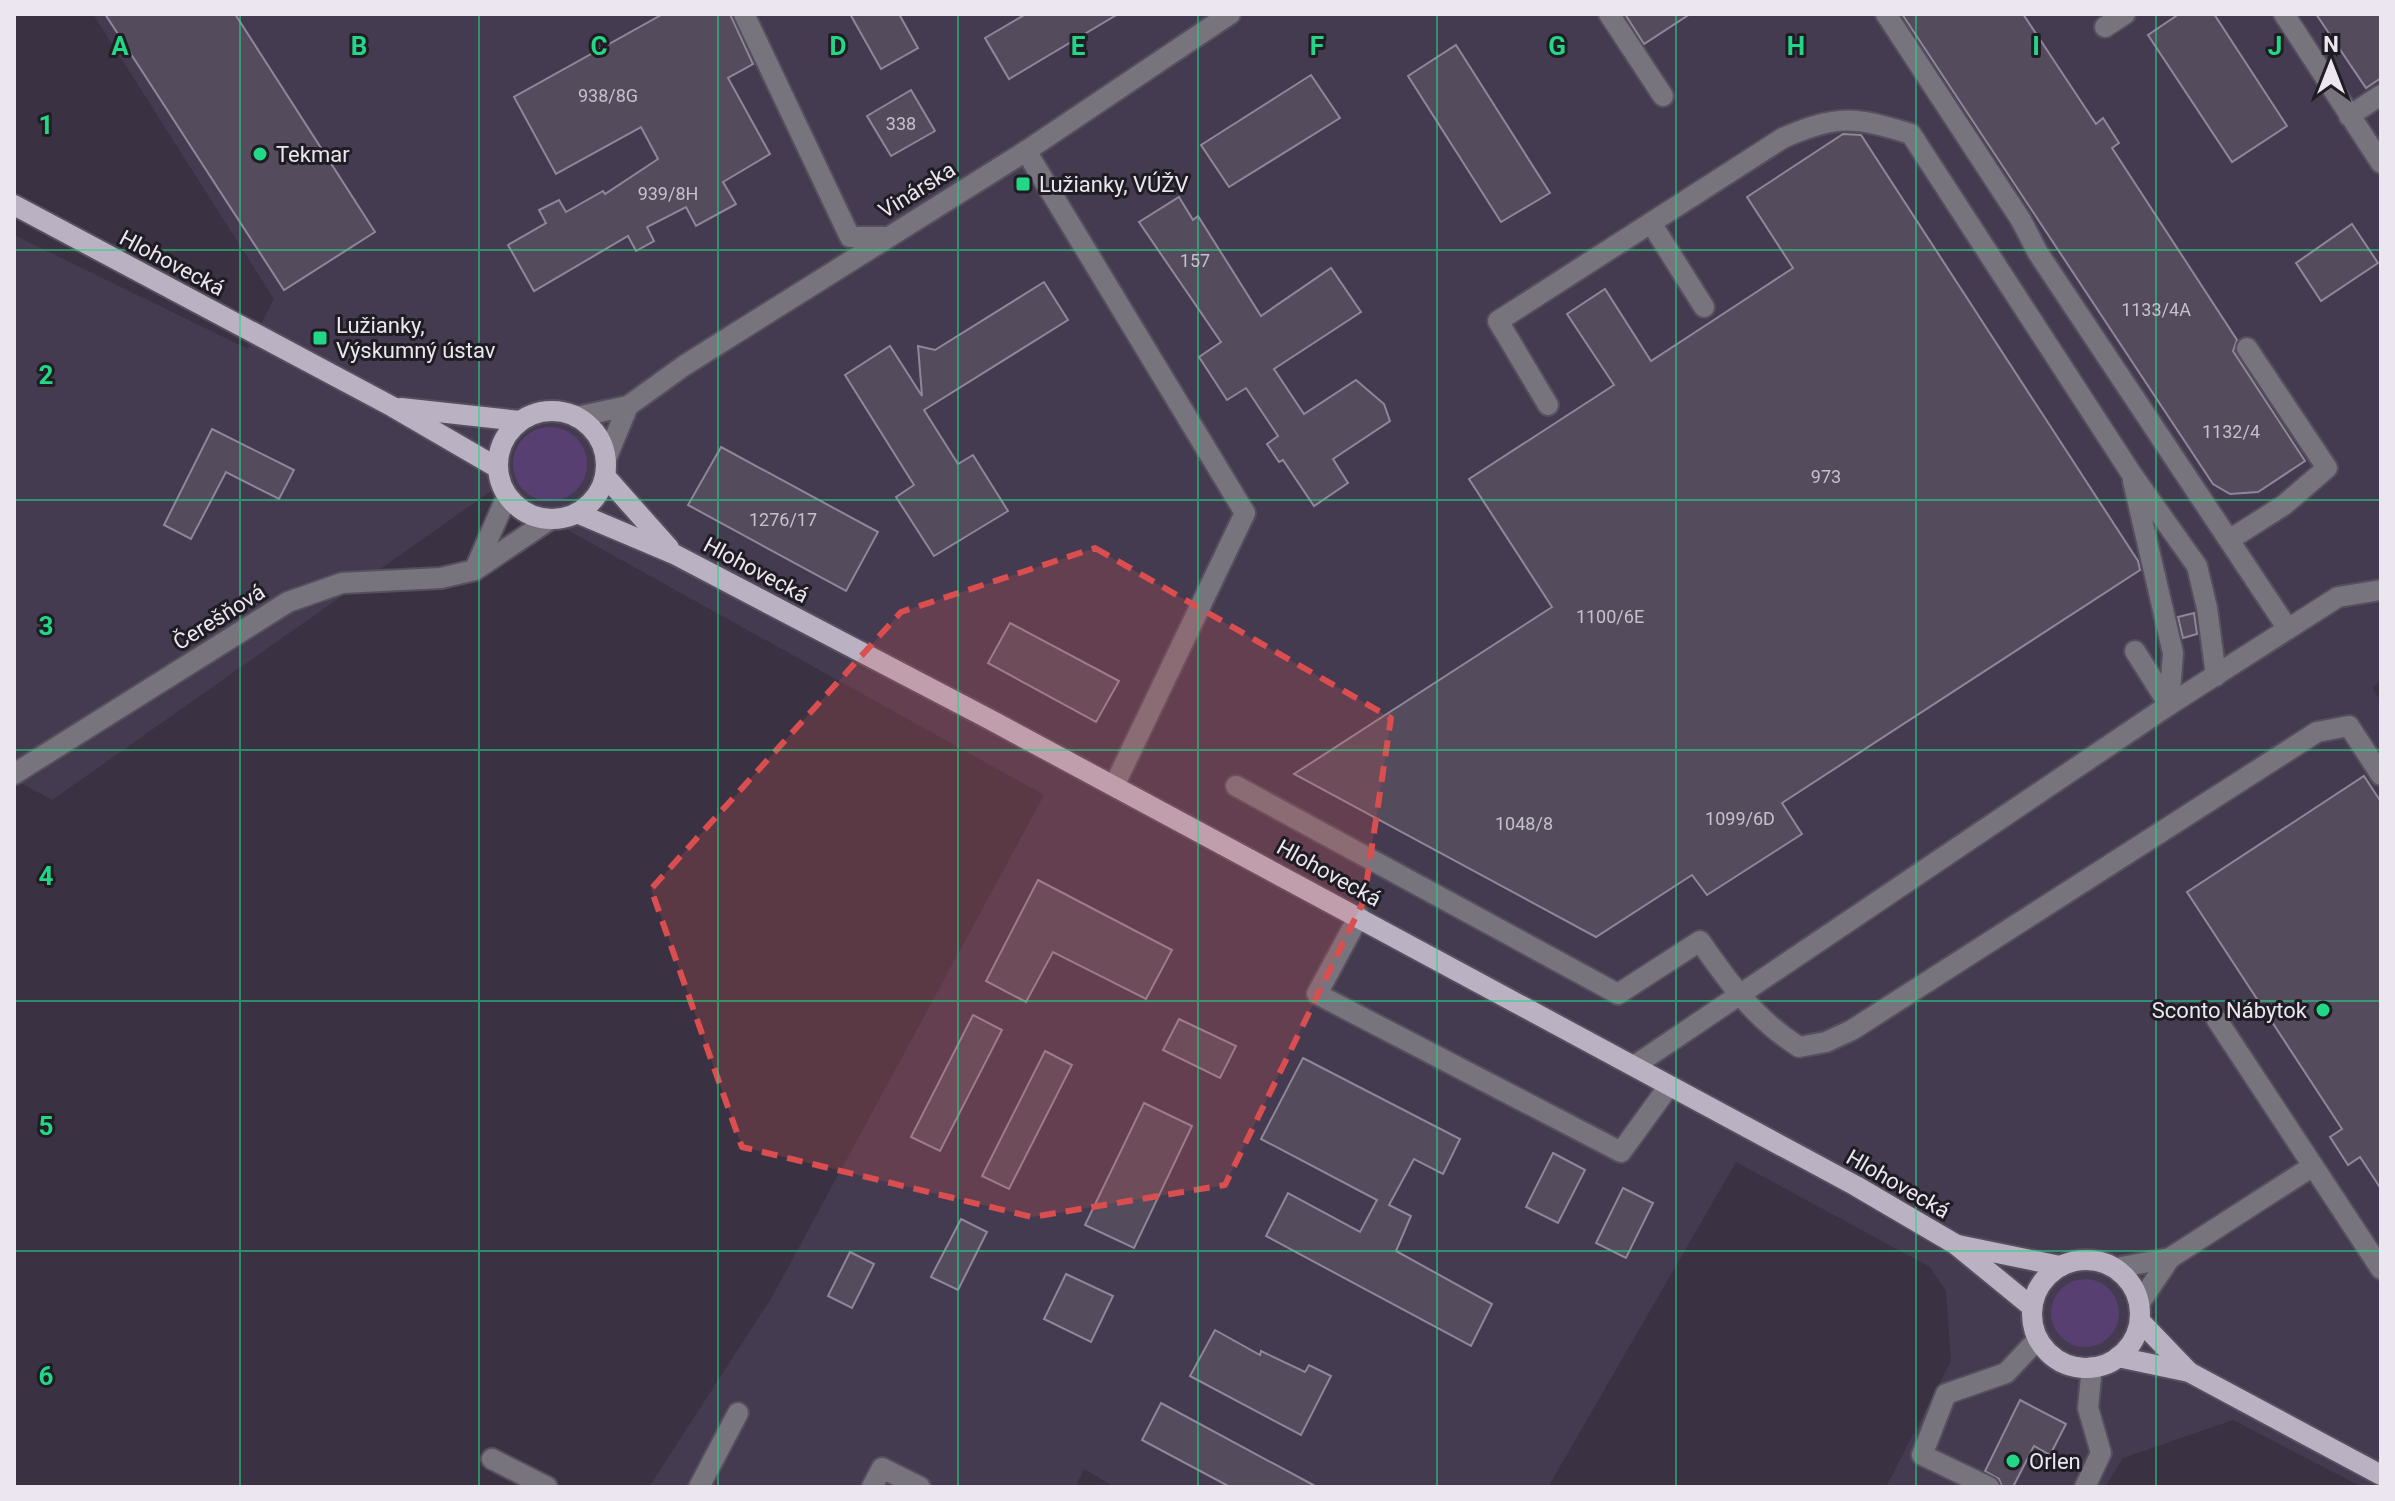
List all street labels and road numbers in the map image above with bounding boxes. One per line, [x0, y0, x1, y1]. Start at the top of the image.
street label: Vinárska [874, 157, 960, 223]
street label: Hlohovecká [115, 225, 229, 301]
street label: Hlohovecká [699, 532, 813, 608]
street label: Čerešňová [168, 578, 269, 655]
street label: Hlohovecká [1273, 834, 1385, 912]
street label: Hlohovecká [1842, 1144, 1954, 1224]

